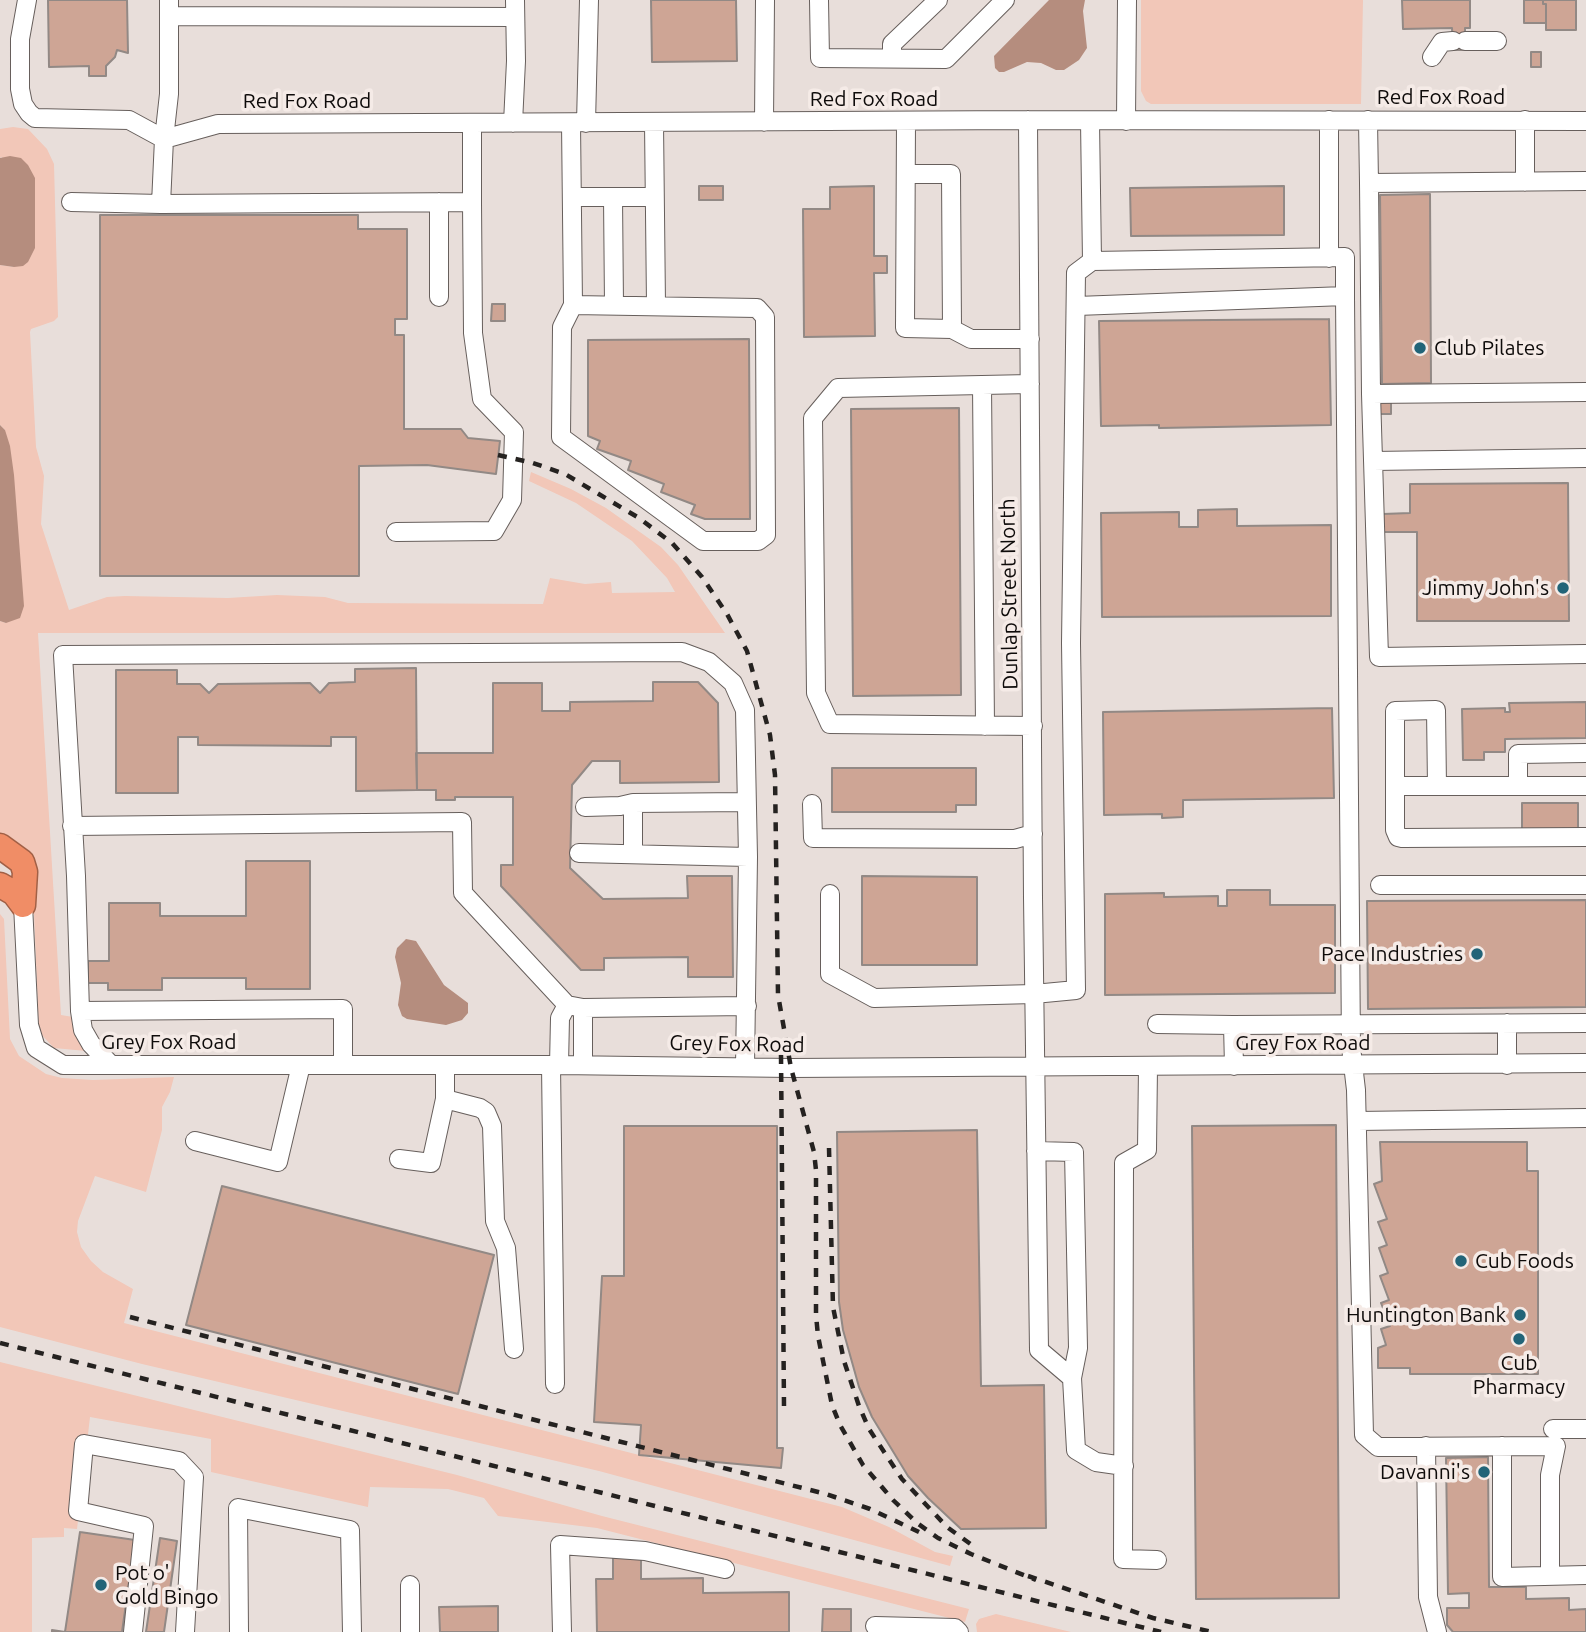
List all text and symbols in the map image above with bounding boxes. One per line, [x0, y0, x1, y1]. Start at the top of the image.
street label: Red Fox Road [1377, 84, 1505, 110]
street label: Red Fox Road [810, 86, 938, 112]
street label: Red Fox Road [243, 88, 371, 114]
place label: Club Pilates [1434, 335, 1544, 361]
marker: Club Pilates [1412, 340, 1428, 356]
street label: Dunlap Street North [995, 498, 1023, 690]
place label: Jimmy John's [1422, 575, 1549, 601]
marker: Jimmy John's [1555, 580, 1571, 596]
place label: Pace Industries [1321, 941, 1463, 967]
marker: Pace Industries [1469, 946, 1485, 962]
street label: Grey Fox Road [101, 1029, 237, 1055]
street label: Grey Fox Road [669, 1030, 805, 1058]
street label: Grey Fox Road [1235, 1030, 1371, 1056]
place label: Cub Foods [1475, 1248, 1574, 1274]
marker: Cub Foods [1453, 1253, 1469, 1269]
place label: Huntington Bank [1346, 1302, 1506, 1328]
marker: Huntington Bank [1512, 1307, 1528, 1323]
marker: Cub Pharmacy [1511, 1331, 1527, 1347]
place label: Cub Pharmacy [1473, 1350, 1565, 1400]
place label: Davanni's [1380, 1459, 1470, 1485]
marker: Davanni's [1476, 1464, 1492, 1480]
place label: Pot o' Gold Bingo [115, 1560, 219, 1610]
marker: Pot o' Gold Bingo [93, 1577, 109, 1593]

